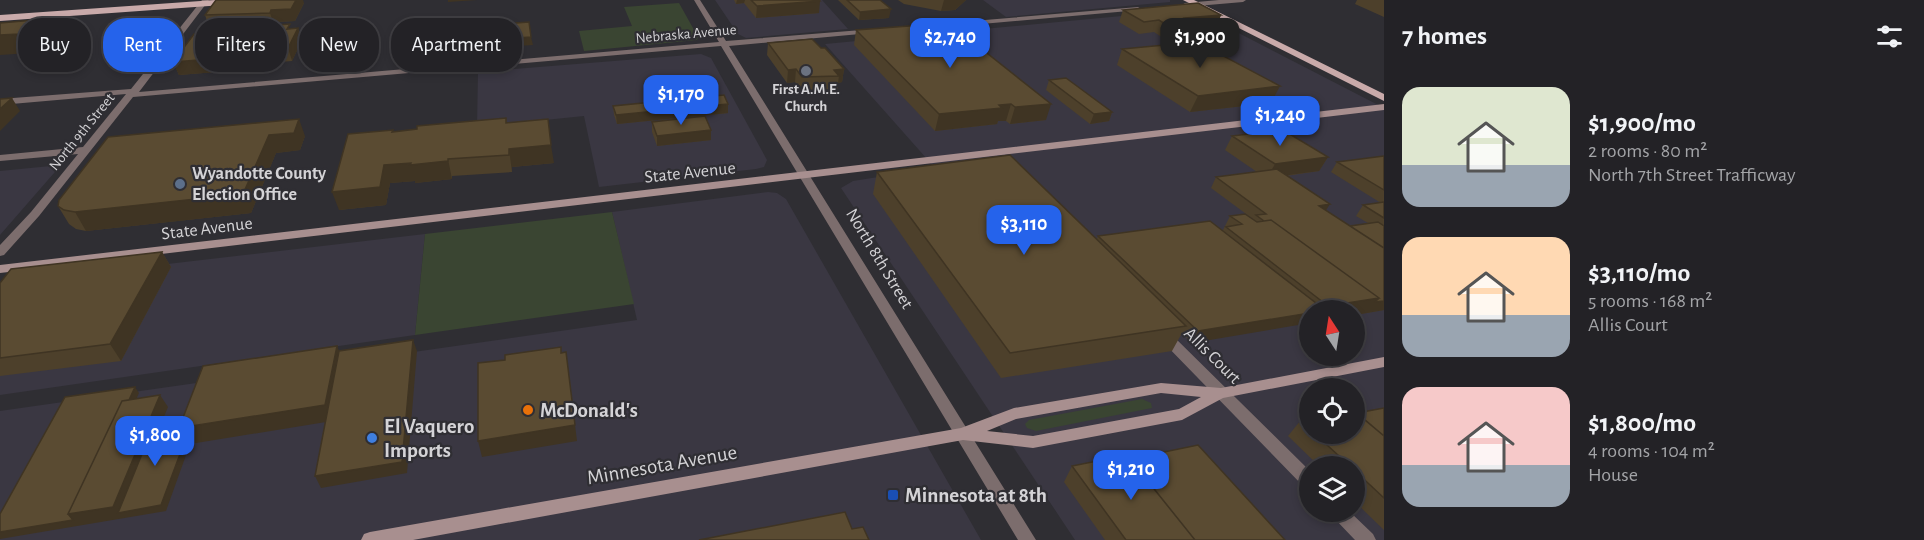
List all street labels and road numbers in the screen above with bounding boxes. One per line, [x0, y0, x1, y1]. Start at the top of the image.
street label: Nebraska Avenue [635, 22, 737, 46]
street label: North 9th Street [46, 90, 118, 173]
street label: State Avenue [643, 159, 737, 187]
street label: North 8th Street [842, 206, 916, 312]
street label: State Avenue [160, 214, 254, 244]
street label: Allis Court [1180, 324, 1244, 388]
street label: Minnesota Avenue [585, 441, 739, 489]

